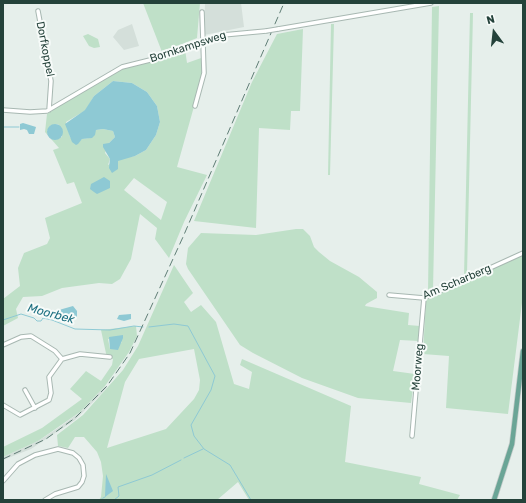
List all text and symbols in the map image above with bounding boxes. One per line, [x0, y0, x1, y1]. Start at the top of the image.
north arrow [474, 12, 514, 52]
text: N [485, 13, 496, 27]
street label: Dorfkoppel [33, 20, 57, 78]
street label: Bornkampsweg [148, 28, 228, 66]
street label: Am Scharberg [421, 262, 493, 302]
water label: Moorbek [26, 301, 76, 327]
street label: Moorweg [409, 343, 427, 391]

